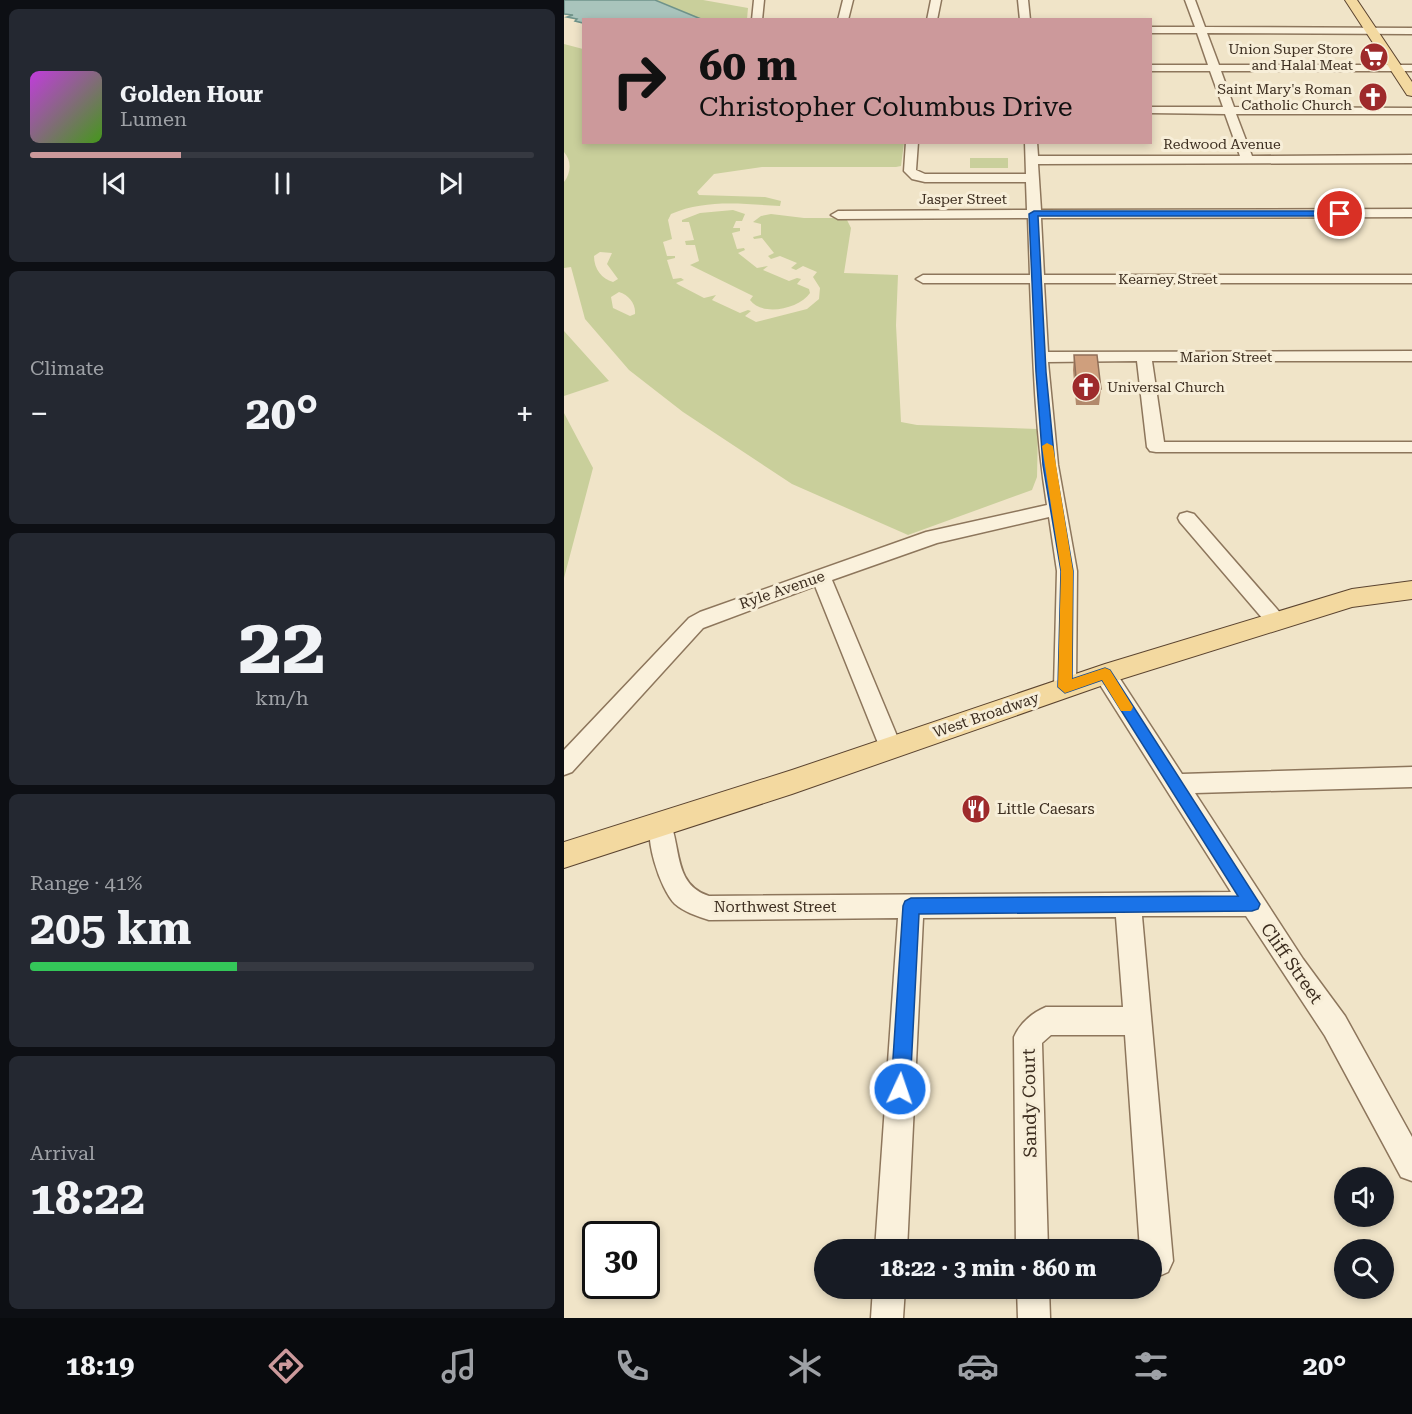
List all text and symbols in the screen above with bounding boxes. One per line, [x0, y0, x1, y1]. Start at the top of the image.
text: 60 m [699, 41, 797, 90]
place label: Union Super Store and Halal Meat [1228, 41, 1353, 73]
supermarket icon: Union Super Store and Halal Meat [1358, 41, 1390, 73]
icon: right [600, 42, 678, 120]
place label: Saint Mary's Roman Catholic Church [1217, 81, 1352, 113]
church icon: Saint Mary's Roman Catholic Church [1357, 81, 1389, 113]
text: Golden Hour [120, 82, 263, 107]
text: Christopher Columbus Drive [699, 91, 1073, 123]
text: Lumen [120, 107, 187, 131]
street label: Redwood Avenue [1163, 136, 1281, 152]
icon: previous [98, 167, 131, 200]
icon: pause [266, 167, 299, 200]
icon: next [434, 167, 467, 200]
pin [1314, 188, 1365, 239]
street label: Jasper Street [919, 191, 1007, 207]
icon: arrive [1323, 197, 1356, 230]
street label: Kearney Street [1118, 271, 1218, 287]
street label: Marion Street [1180, 349, 1272, 365]
text: Climate [30, 356, 104, 380]
church icon: Universal Church [1070, 371, 1102, 403]
place label: Universal Church [1107, 379, 1225, 395]
text: 20° [246, 387, 318, 440]
text: − [30, 394, 48, 433]
text: + [516, 394, 534, 433]
street label: Ryle Avenue [737, 567, 827, 613]
text: 22 [238, 601, 326, 692]
text: km/h [255, 686, 309, 710]
street label: West Broadway [931, 688, 1041, 742]
restaurant icon: Little Caesars [960, 793, 992, 825]
place label: Little Caesars [997, 800, 1095, 818]
text: Range · 41% [30, 871, 142, 895]
street label: Northwest Street [714, 898, 837, 916]
text: 205 km [30, 902, 191, 955]
street label: Cliff Street [1257, 919, 1328, 1008]
street label: Sandy Court [1018, 1048, 1040, 1158]
position arrow [868, 1057, 932, 1121]
text: Arrival [30, 1141, 95, 1165]
map controls [1334, 1167, 1394, 1299]
button: sound [1334, 1167, 1394, 1227]
text: 18:22 [30, 1172, 145, 1225]
speed limit sign: 30 [582, 1221, 660, 1299]
button: search [1334, 1239, 1394, 1299]
text: 18:22 · 3 min · 860 m [879, 1256, 1097, 1281]
icon: directions [265, 1345, 307, 1387]
icon: music [438, 1345, 480, 1387]
icon: phone [611, 1345, 653, 1387]
icon: climate [784, 1345, 826, 1387]
icon: car [957, 1345, 999, 1387]
icon: filters [1130, 1345, 1172, 1387]
text: 18:19 [65, 1350, 134, 1382]
text: 20° [1303, 1350, 1347, 1382]

